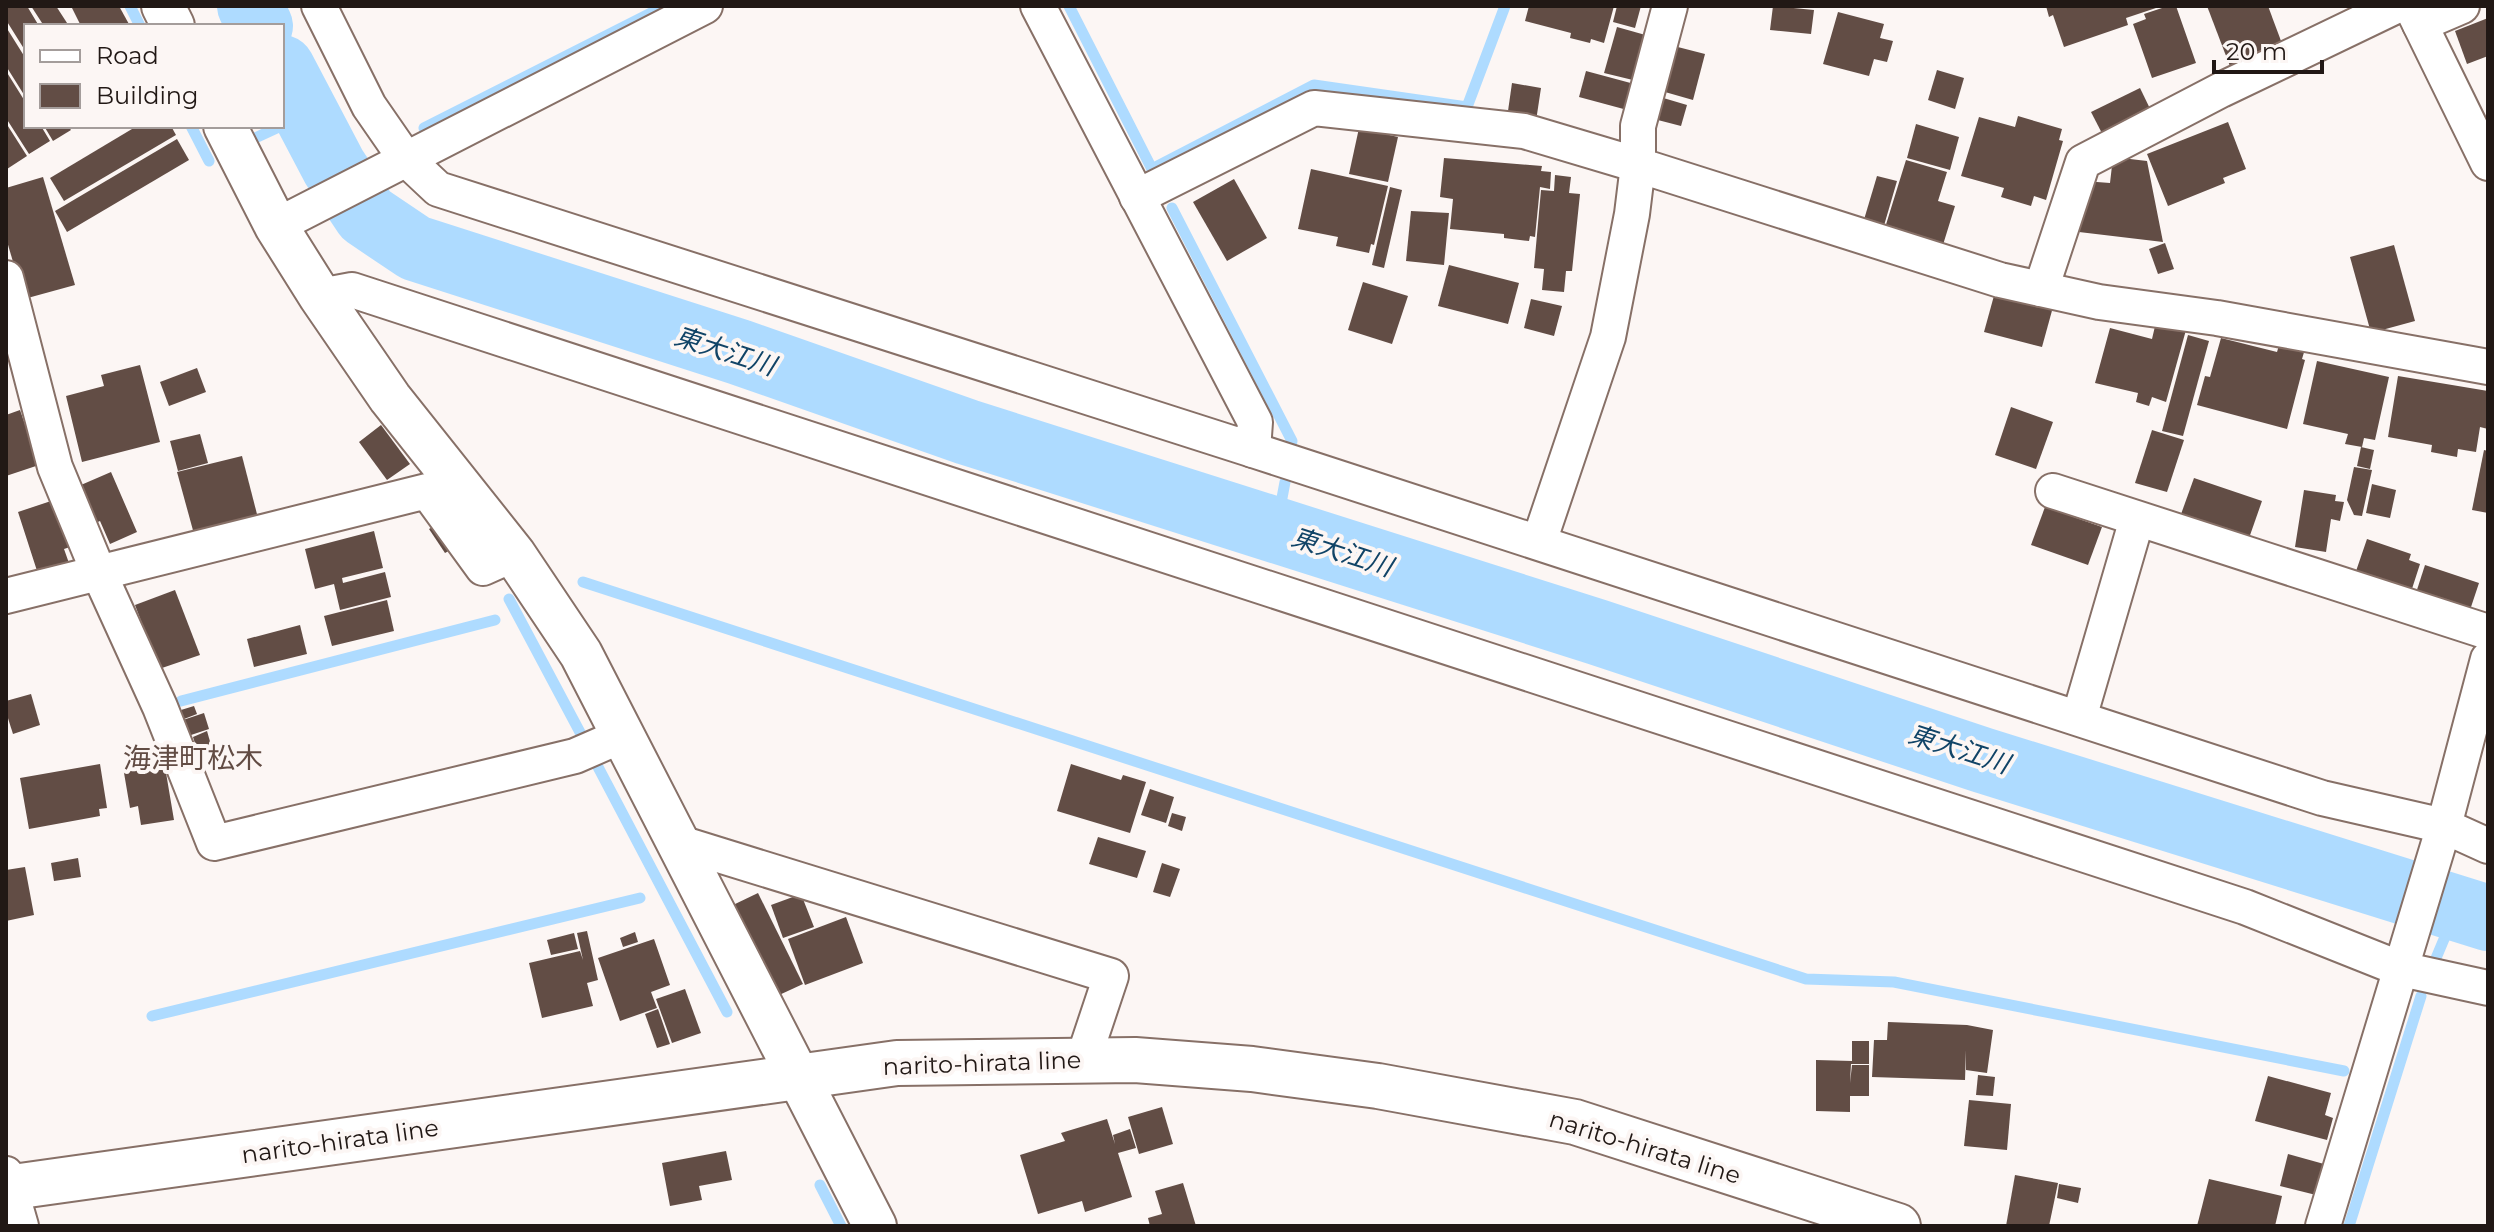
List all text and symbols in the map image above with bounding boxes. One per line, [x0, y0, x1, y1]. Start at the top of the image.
legend [24, 24, 284, 128]
scale bar [2214, 24, 2322, 74]
text: 20 m [2226, 37, 2287, 66]
text: Road [96, 41, 159, 70]
text: Building [96, 81, 199, 110]
water label: 東大江川 [671, 320, 782, 383]
water label: 東大江川 [1288, 521, 1399, 584]
water label: 東大江川 [1905, 718, 2016, 781]
district label: 海津町松木 [123, 741, 263, 775]
street label: narito-hirata line [882, 1045, 1082, 1081]
street label: narito-hirata line [1546, 1104, 1744, 1190]
street label: narito-hirata line [240, 1113, 440, 1169]

